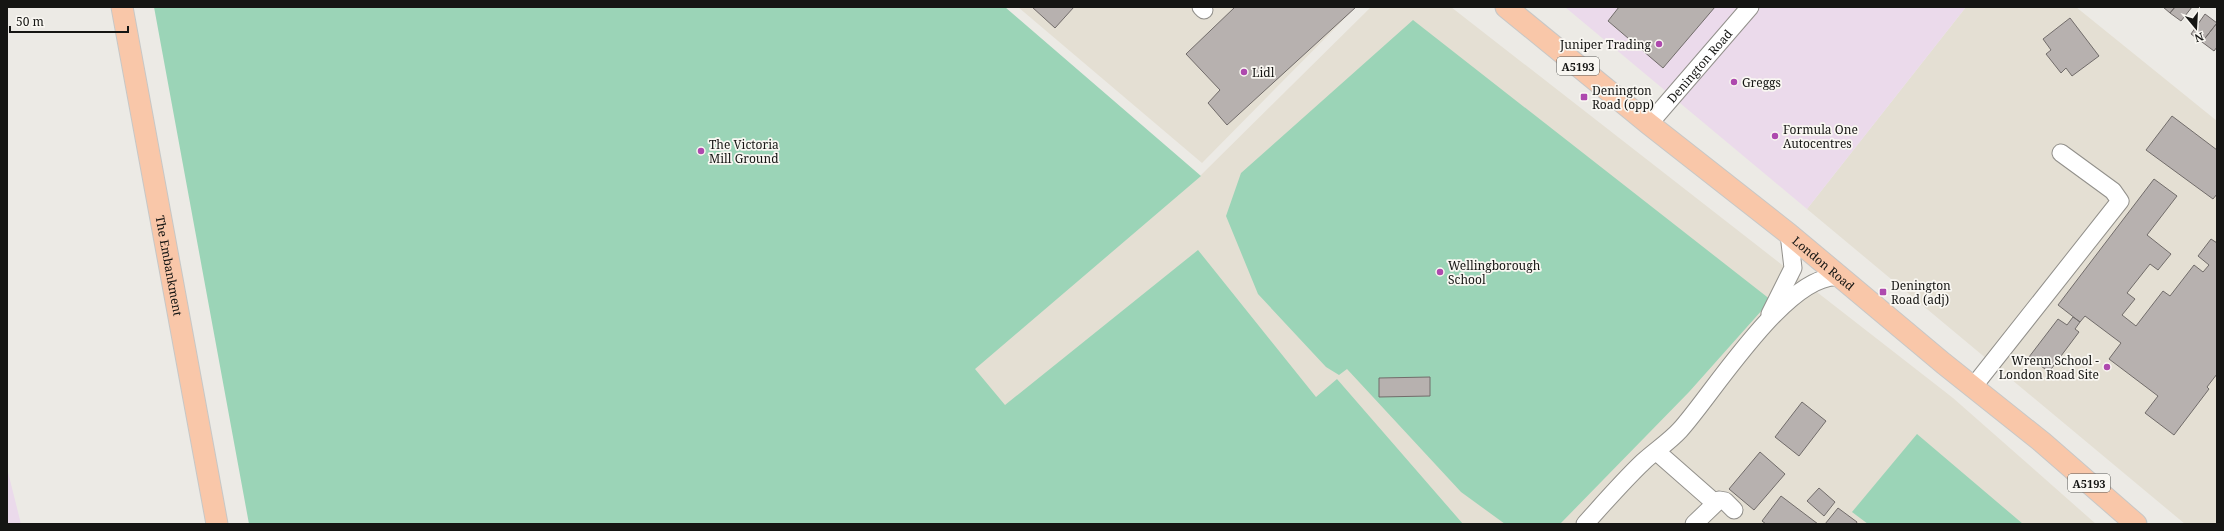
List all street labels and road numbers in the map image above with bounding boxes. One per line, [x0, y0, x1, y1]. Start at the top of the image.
street label: Denington Road [1663, 25, 1736, 106]
road number: A5193 [1557, 57, 1599, 75]
street label: The Embankment [152, 214, 187, 317]
street label: London Road [1789, 232, 1859, 294]
road number: A5193 [2068, 474, 2110, 492]

